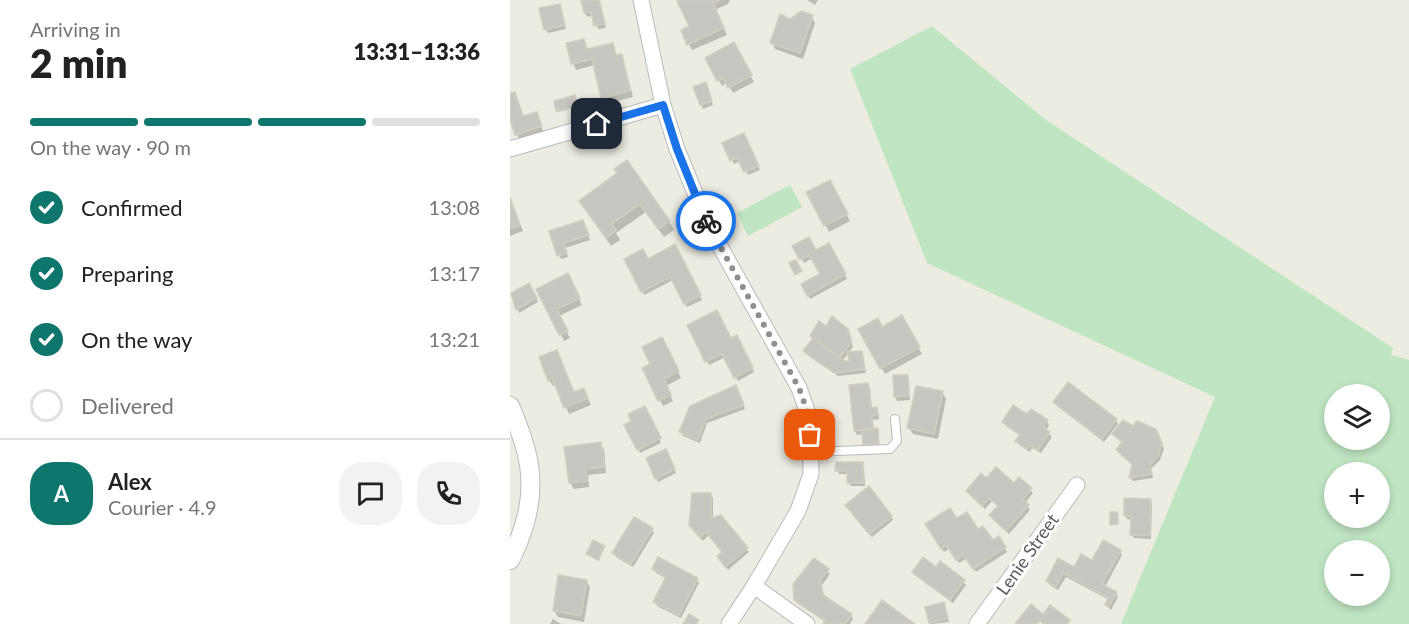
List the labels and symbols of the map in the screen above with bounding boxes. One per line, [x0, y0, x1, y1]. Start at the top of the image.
pin [571, 98, 622, 149]
courier [676, 191, 736, 251]
pin [784, 409, 835, 460]
street label: Lenie Street [991, 509, 1063, 599]

